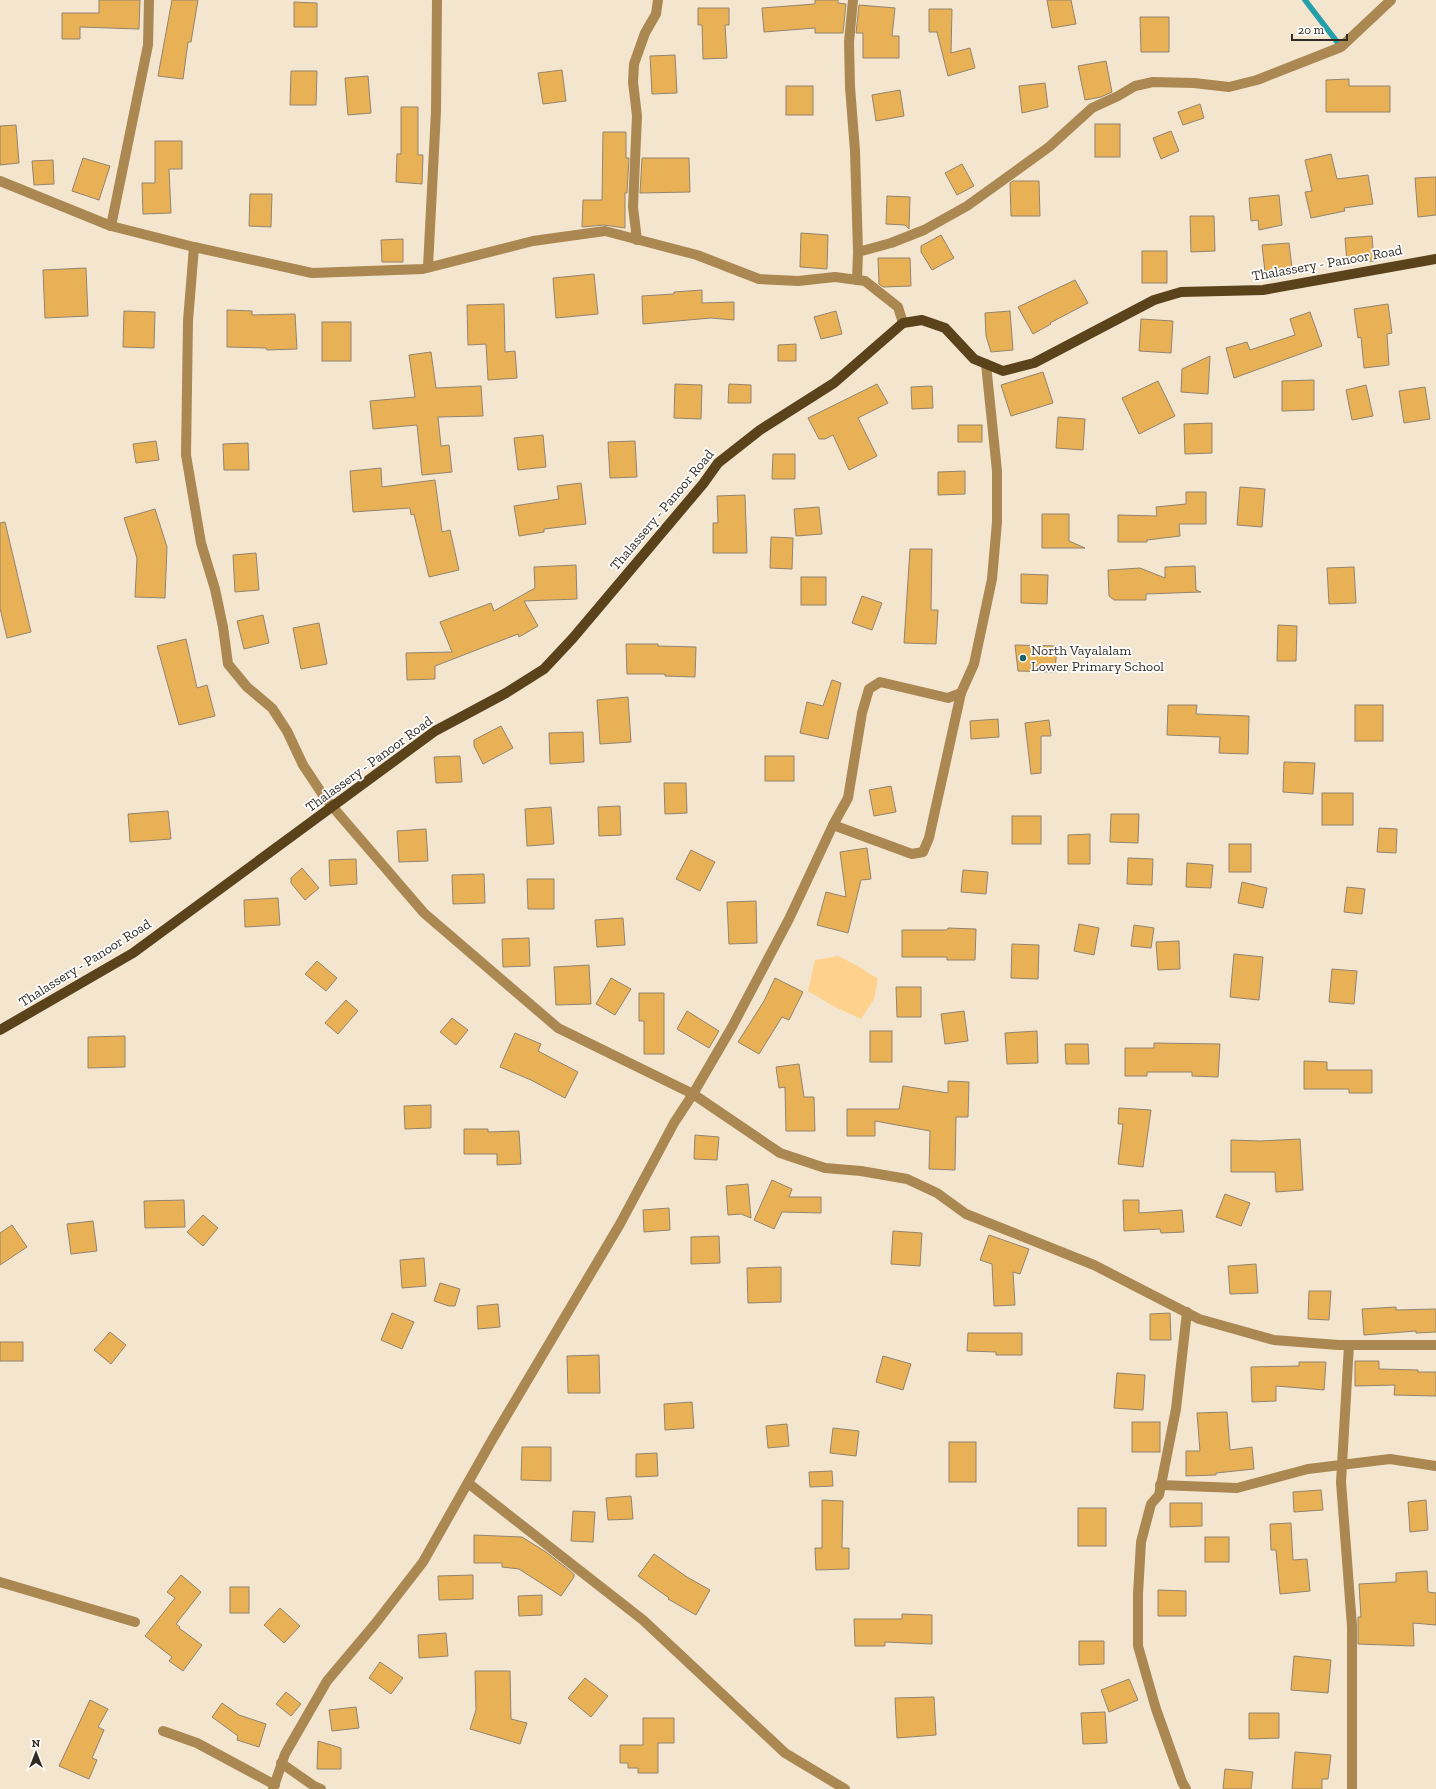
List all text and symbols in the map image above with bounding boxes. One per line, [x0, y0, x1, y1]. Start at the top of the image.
scale bar [1292, 16, 1347, 42]
text: 20 m [1298, 23, 1325, 37]
street label: Thalassery - Panoor Road [1250, 241, 1404, 285]
street label: Thalassery - Panoor Road [606, 446, 718, 574]
place label: North Vayalalam Lower Primary School [1031, 642, 1164, 675]
marker: North Vayalalam Lower Primary School [1018, 653, 1028, 663]
street label: Thalassery - Panoor Road [302, 712, 436, 816]
street label: Thalassery - Panoor Road [16, 915, 154, 1011]
north arrow [16, 1733, 56, 1773]
text: N [32, 1737, 41, 1750]

